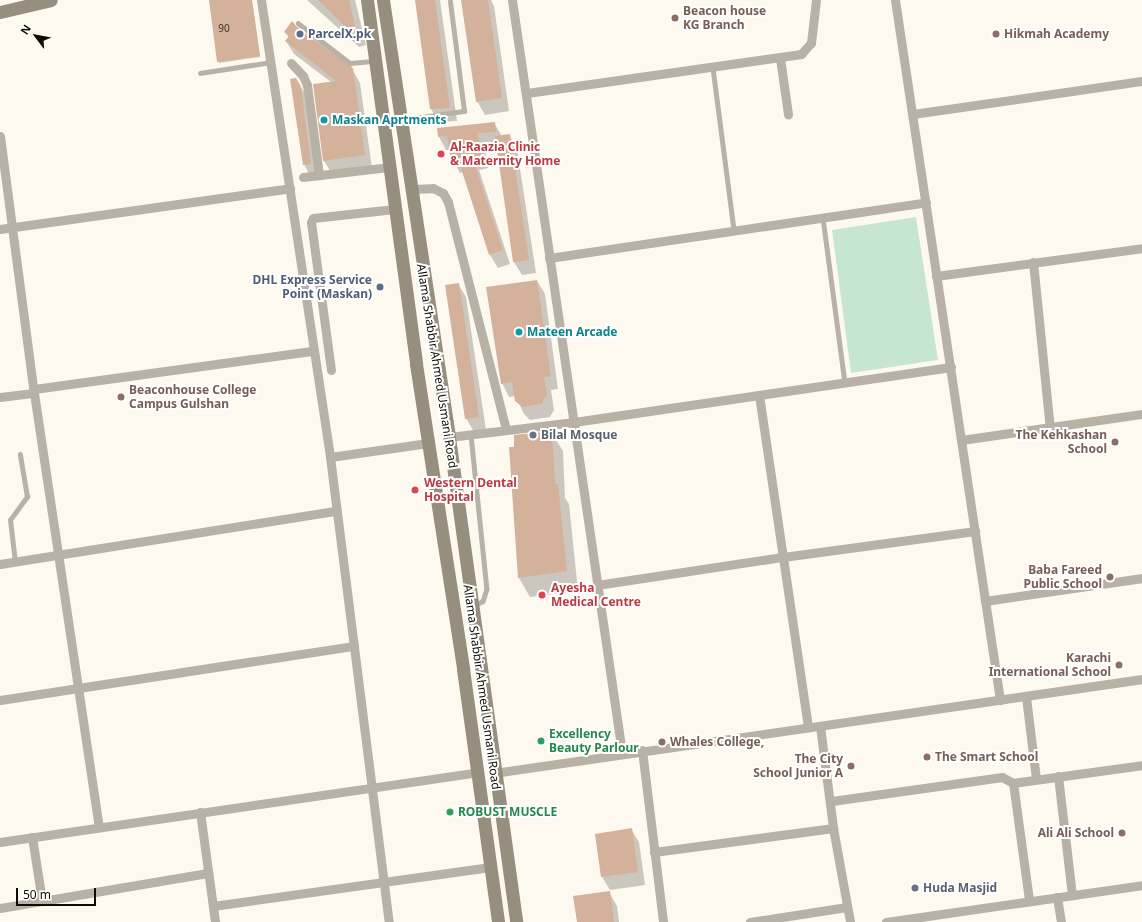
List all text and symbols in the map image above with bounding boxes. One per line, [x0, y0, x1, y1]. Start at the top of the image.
place label: Beacon house KG Branch [683, 4, 766, 32]
marker: Beacon house KG Branch [670, 13, 680, 23]
north arrow [16, 16, 56, 56]
text: N [17, 22, 34, 37]
house number: 90 [218, 23, 230, 35]
place label: ParcelX.pk [308, 27, 371, 41]
place label: Hikmah Academy [1004, 27, 1109, 41]
marker: ParcelX.pk [295, 29, 305, 39]
marker: Hikmah Academy [991, 29, 1001, 39]
place label: Maskan Aprtments [332, 113, 446, 127]
marker: Maskan Aprtments [319, 115, 329, 125]
place label: Al-Raazia Clinic & Maternity Home [450, 140, 560, 168]
marker: Al-Raazia Clinic & Maternity Home [435, 148, 447, 160]
street label: Allama Shabbir Ahmed Usmani Road [414, 263, 460, 469]
place label: DHL Express Service Point (Maskan) [253, 273, 372, 301]
marker: DHL Express Service Point (Maskan) [375, 282, 385, 292]
place label: Mateen Arcade [527, 325, 618, 339]
marker: Mateen Arcade [514, 327, 524, 337]
place label: Beaconhouse College Campus Gulshan [129, 383, 256, 411]
marker: Beaconhouse College Campus Gulshan [116, 392, 126, 402]
place label: Bilal Mosque [541, 428, 617, 442]
place label: The Kehkashan School [1016, 428, 1107, 456]
marker: Bilal Mosque [528, 430, 538, 440]
marker: The Kehkashan School [1110, 437, 1120, 447]
place label: Western Dental Hospital [424, 476, 517, 504]
marker: Western Dental Hospital [409, 484, 421, 496]
place label: Baba Fareed Public School [1024, 563, 1102, 591]
marker: Baba Fareed Public School [1105, 572, 1115, 582]
place label: Ayesha Medical Centre [551, 581, 641, 609]
street label: Allama Shabbir Ahmed Usmani Road [460, 584, 504, 790]
marker: Ayesha Medical Centre [536, 589, 548, 601]
place label: Karachi International School [989, 651, 1111, 679]
marker: Karachi International School [1114, 660, 1124, 670]
place label: Excellency Beauty Parlour [549, 727, 639, 755]
place label: Whales College, [670, 735, 764, 749]
marker: Excellency Beauty Parlour [536, 736, 546, 746]
marker: Whales College, [657, 737, 667, 747]
place label: The Smart School [935, 750, 1038, 764]
place label: The City School Junior A [753, 752, 843, 780]
marker: The Smart School [922, 752, 932, 762]
marker: The City School Junior A [846, 761, 856, 771]
place label: ROBUST MUSCLE [458, 805, 557, 819]
marker: ROBUST MUSCLE [445, 807, 455, 817]
place label: Ali Ali School [1038, 826, 1114, 840]
marker: Ali Ali School [1117, 828, 1127, 838]
scale bar [18, 880, 98, 906]
place label: Huda Masjid [923, 881, 997, 895]
marker: Huda Masjid [910, 883, 920, 893]
text: 50 m [23, 886, 51, 903]

